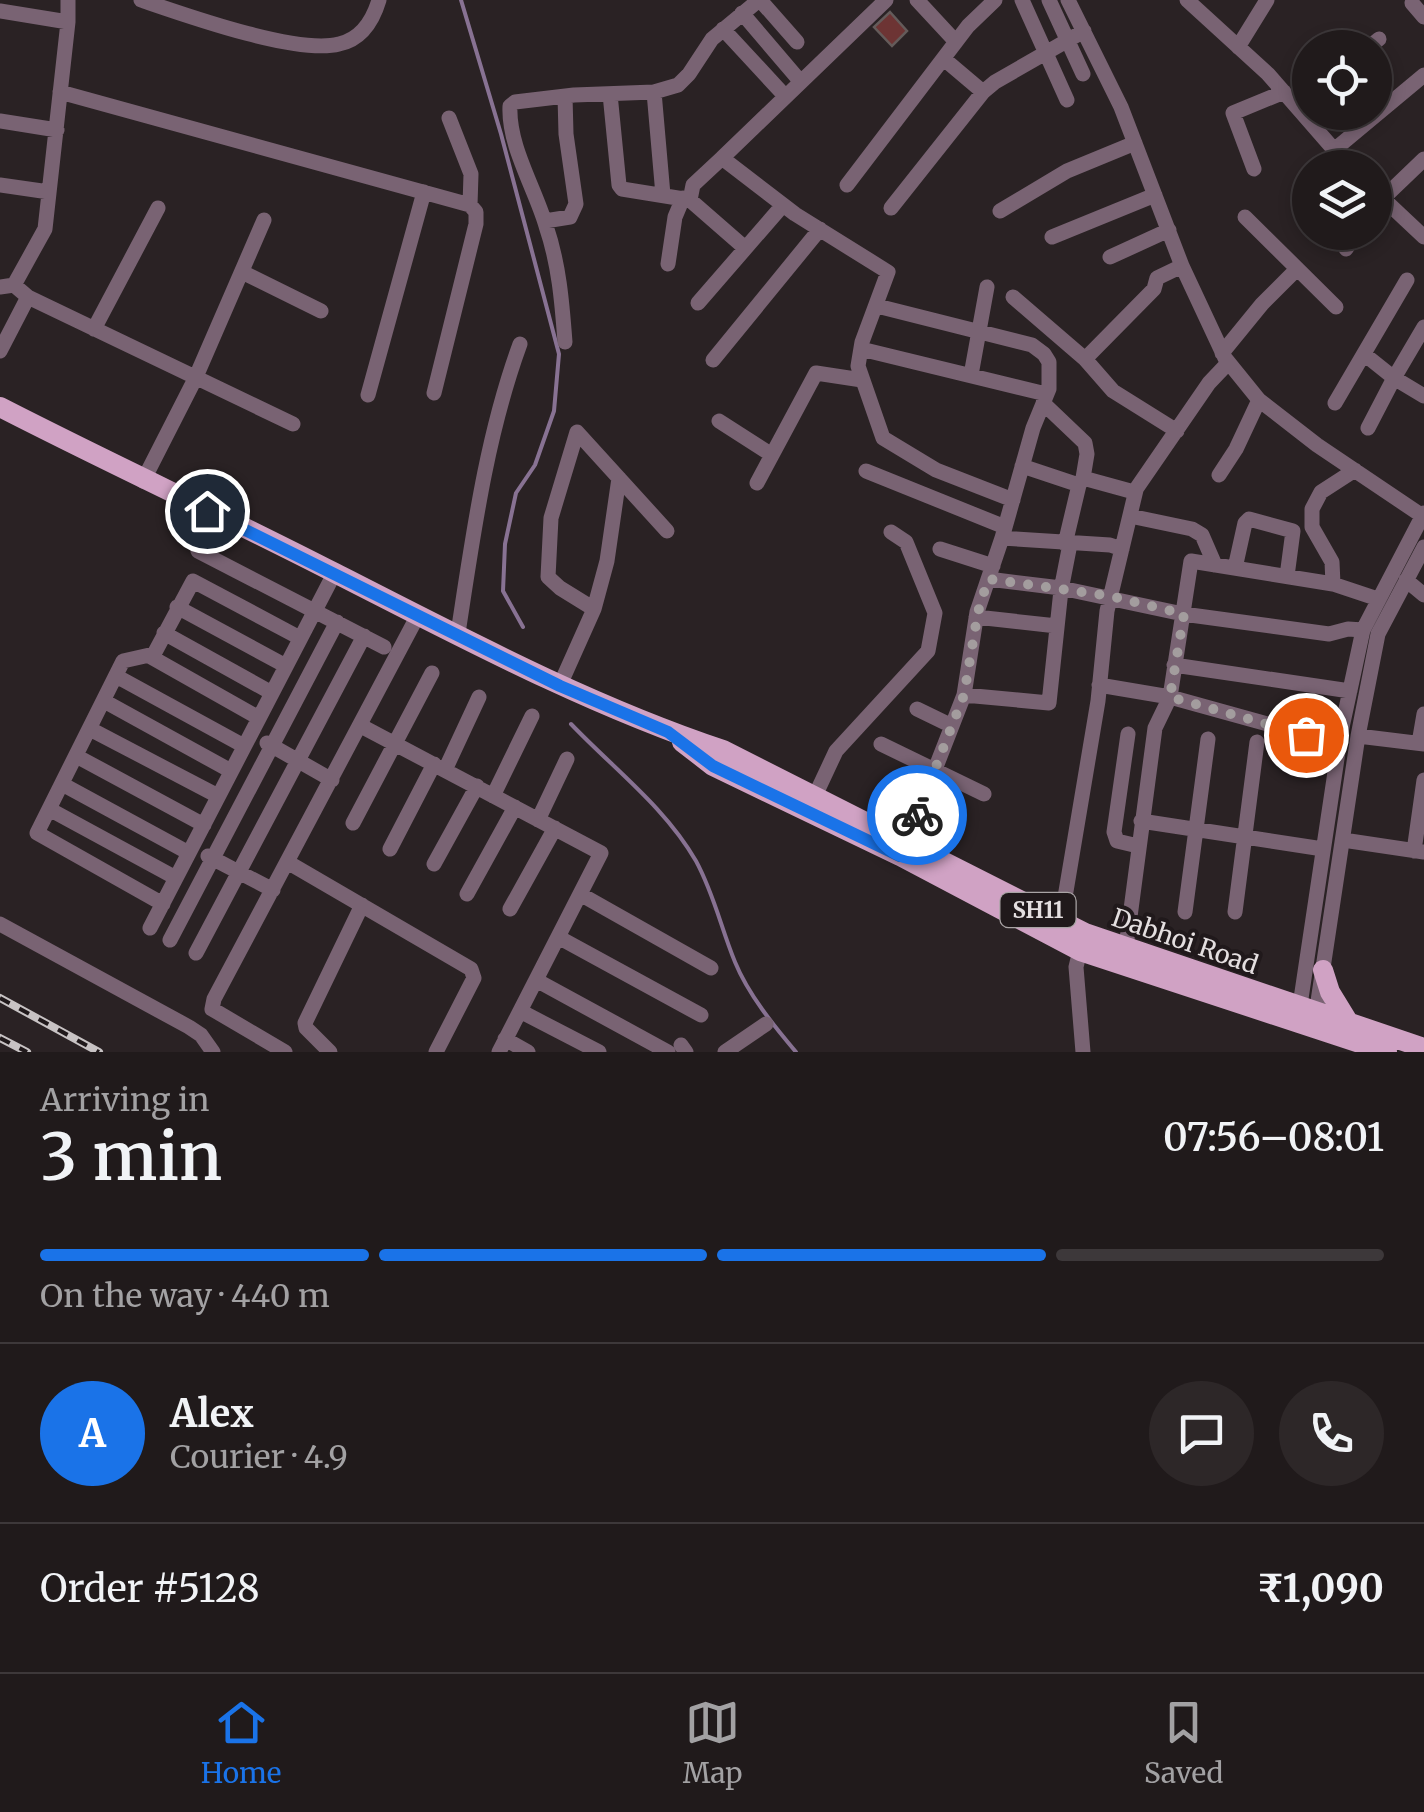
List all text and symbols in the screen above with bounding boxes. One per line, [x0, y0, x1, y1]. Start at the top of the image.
map controls [1292, 30, 1392, 250]
button: locate [1292, 30, 1392, 130]
button: layers [1292, 150, 1392, 250]
pin [165, 469, 250, 554]
icon: home [180, 484, 235, 539]
pin [1264, 693, 1349, 778]
icon: bag [1279, 708, 1334, 763]
courier [867, 765, 967, 865]
icon: bike [890, 788, 945, 843]
road number: SH11 [1000, 893, 1076, 927]
street label: Dabhoi Road [1108, 901, 1262, 981]
text: Arriving in [40, 1080, 209, 1120]
text: 07:56–08:01 [1163, 1114, 1384, 1161]
text: 3 min [40, 1116, 222, 1198]
text: On the way · 440 m [40, 1276, 330, 1316]
button: chat [1149, 1381, 1254, 1486]
button: phone [1279, 1381, 1384, 1486]
text: Alex [170, 1390, 254, 1437]
text: A [79, 1410, 106, 1457]
text: Courier · 4.9 [170, 1437, 348, 1477]
text: Order #5128 [40, 1565, 260, 1612]
text: ₹1,090 [1257, 1565, 1384, 1612]
tab: Home [201, 1695, 281, 1791]
tab: Map [683, 1695, 743, 1791]
tab: Saved [1144, 1695, 1223, 1791]

